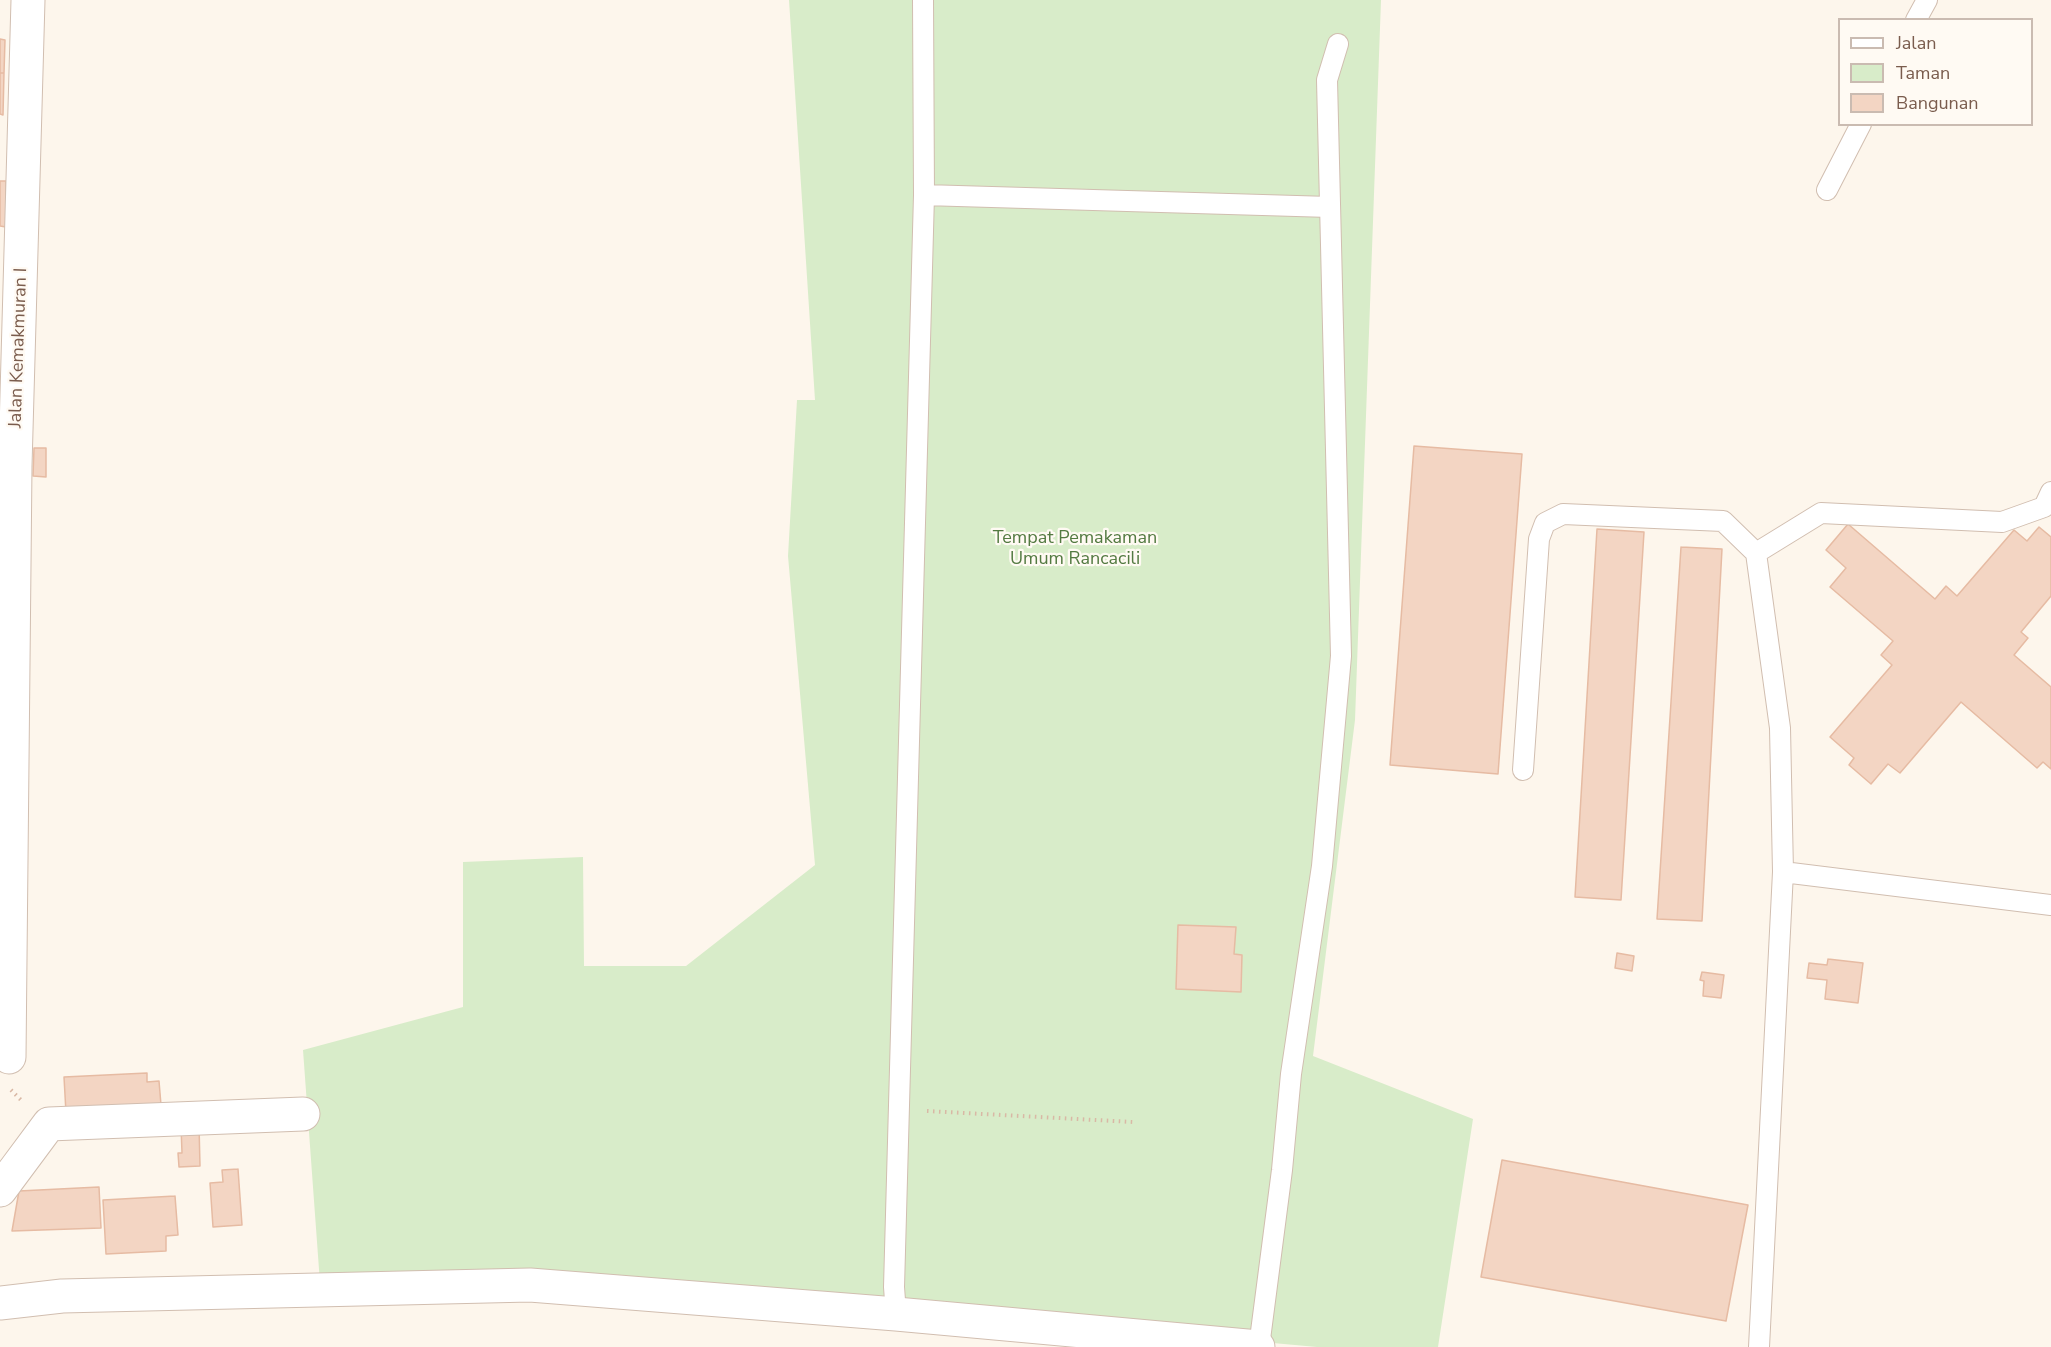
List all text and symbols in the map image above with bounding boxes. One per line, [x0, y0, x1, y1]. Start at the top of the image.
legend [1838, 18, 2033, 126]
text: Jalan [1896, 31, 1936, 55]
text: Taman [1896, 61, 1950, 85]
text: Bangunan [1896, 91, 1979, 115]
street label: Jalan Kemakmuran I [5, 267, 33, 429]
park label: Tempat Pemakaman Umum Rancacili [993, 528, 1157, 570]

